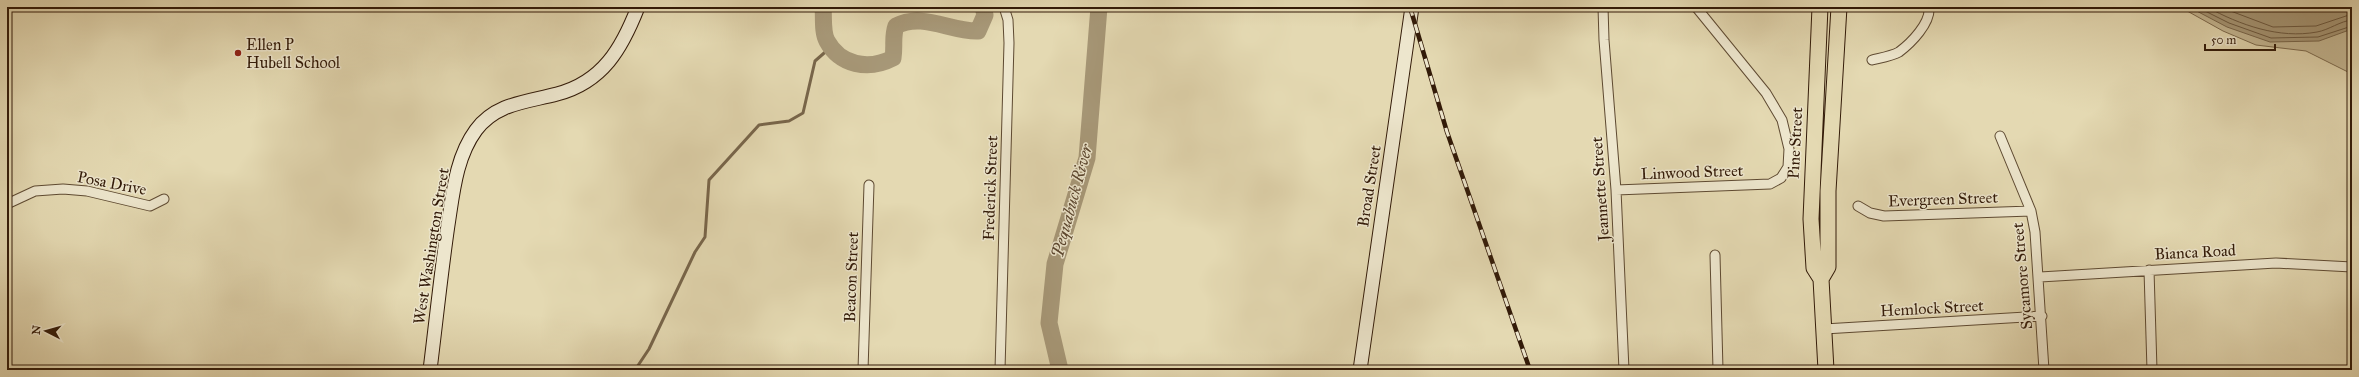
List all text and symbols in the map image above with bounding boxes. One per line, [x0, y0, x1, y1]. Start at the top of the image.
scale bar [2205, 26, 2275, 52]
text: 50 m [2211, 33, 2236, 47]
place label: Ellen P Hubell School [246, 35, 341, 72]
marker: Ellen P Hubell School [233, 48, 243, 58]
street label: Pine Street [1784, 106, 1806, 179]
street label: Frederick Street [979, 135, 1001, 241]
street label: Jeannette Street [1587, 136, 1614, 244]
water label: Pequabuck River [1047, 141, 1097, 260]
street label: Broad Street [1353, 143, 1385, 228]
street label: Linwood Street [1640, 161, 1744, 183]
street label: West Washington Street [409, 166, 454, 326]
street label: Posa Drive [76, 167, 148, 199]
street label: Evergreen Street [1888, 188, 1999, 211]
street label: Sycamore Street [2008, 221, 2036, 330]
street label: Beacon Street [840, 231, 862, 323]
street label: Bianca Road [2154, 240, 2236, 264]
street label: Hemlock Street [1880, 296, 1985, 320]
north arrow [26, 311, 66, 351]
text: N [30, 324, 44, 335]

